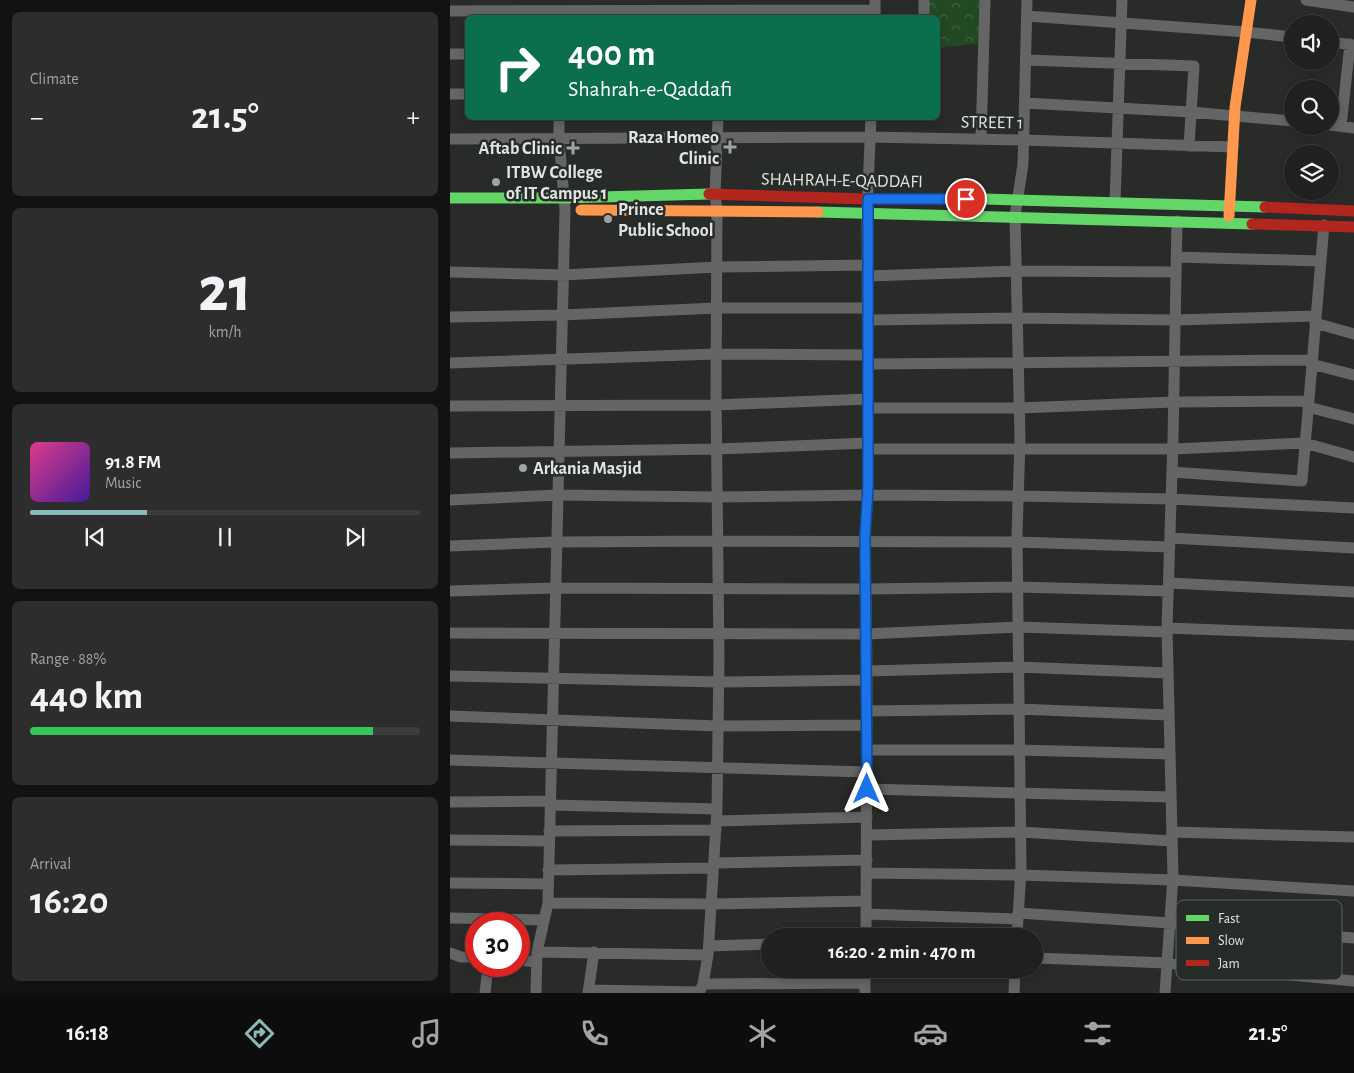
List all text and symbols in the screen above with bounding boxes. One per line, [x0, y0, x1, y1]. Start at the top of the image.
map controls [1284, 15, 1339, 200]
button: sound [1284, 15, 1339, 70]
icon: right [485, 35, 550, 100]
text: 400 m [568, 37, 656, 72]
text: Climate [30, 71, 79, 87]
text: Shahrah-e-Qaddafi [568, 78, 732, 100]
button: search [1284, 80, 1339, 135]
text: 21.5° [191, 98, 259, 136]
text: − [30, 104, 43, 132]
text: + [407, 104, 420, 132]
street label: STREET 1 [961, 113, 1023, 133]
place label: Raza Homeo Clinic [628, 129, 719, 168]
place label: Aftab Clinic [478, 140, 562, 158]
marker: Raza Homeo Clinic [723, 140, 737, 154]
marker: Aftab Clinic [566, 141, 580, 155]
button: layers [1284, 145, 1339, 200]
place label: ITBW College of IT Campus 1 [506, 164, 607, 203]
street label: SHAHRAH-E-QADDAFI [761, 171, 923, 191]
marker: ITBW College of IT Campus 1 [490, 176, 502, 188]
pin [945, 178, 987, 220]
icon: arrive [952, 185, 980, 213]
place label: Prince Public School [618, 201, 713, 240]
marker: Prince Public School [602, 213, 614, 225]
text: 21 [198, 258, 252, 323]
text: km/h [208, 324, 242, 340]
text: 91.8 FM [105, 453, 161, 472]
place label: Arkania Masjid [533, 460, 642, 478]
marker: Arkania Masjid [517, 462, 529, 474]
text: Music [105, 475, 141, 491]
icon: previous [81, 523, 109, 551]
icon: pause [211, 523, 239, 551]
icon: next [341, 523, 369, 551]
text: Range · 88% [30, 651, 107, 667]
text: 440 km [30, 678, 143, 716]
position arrow [840, 762, 892, 814]
text: Arrival [30, 856, 71, 872]
text: 16:20 [30, 883, 108, 921]
legend [1176, 900, 1342, 980]
speed limit sign: 30 [465, 912, 530, 977]
text: Fast [1218, 912, 1240, 926]
text: Slow [1218, 934, 1245, 948]
text: 16:20 · 2 min · 470 m [828, 943, 976, 962]
text: Jam [1218, 957, 1240, 971]
icon: directions [242, 1016, 277, 1051]
icon: music [409, 1016, 444, 1051]
icon: phone [577, 1016, 612, 1051]
icon: climate [745, 1016, 780, 1051]
icon: car [913, 1016, 948, 1051]
icon: filters [1080, 1016, 1115, 1051]
text: 16:18 [66, 1022, 109, 1044]
text: 21.5° [1248, 1022, 1288, 1044]

